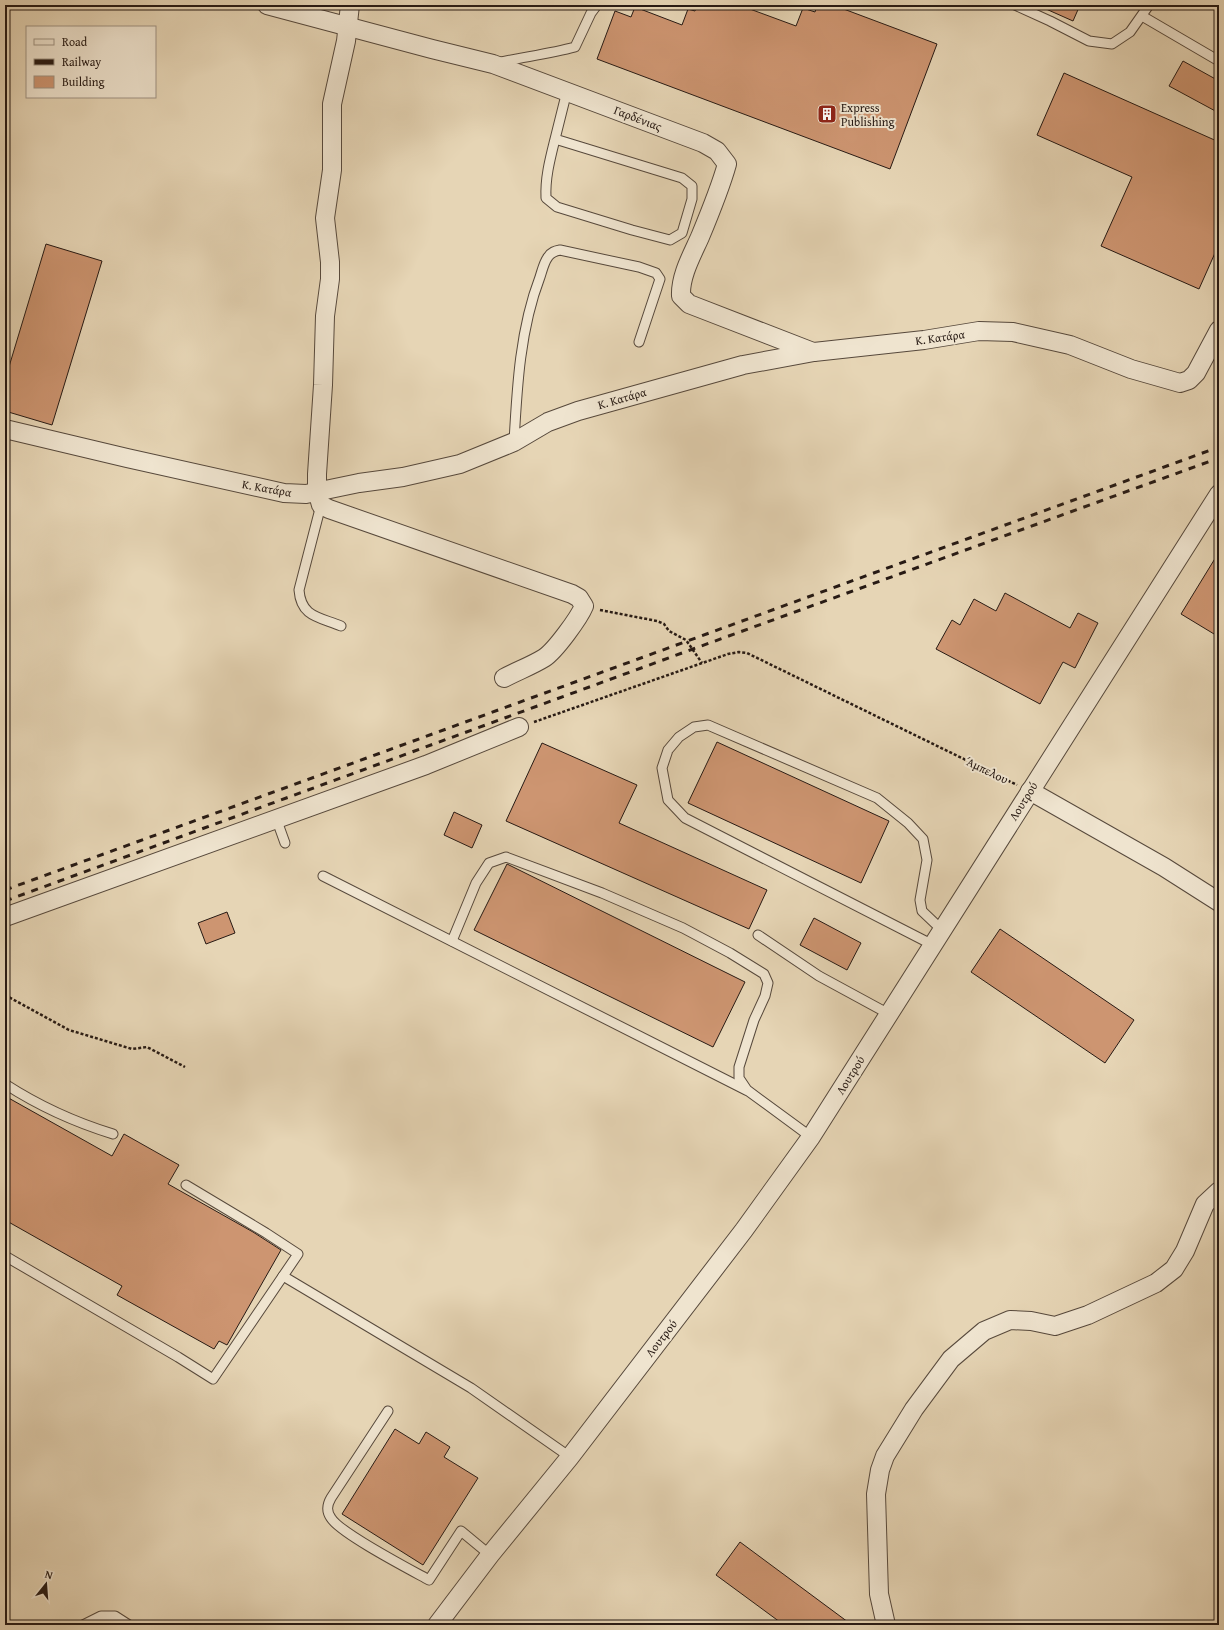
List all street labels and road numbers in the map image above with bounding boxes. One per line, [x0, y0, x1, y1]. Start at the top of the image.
street label: Γαρδένιας [612, 101, 664, 135]
street label: Κ. Κατάρα [914, 325, 966, 349]
street label: Κ. Κατάρα [596, 383, 649, 413]
street label: Κ. Κατάρα [241, 475, 294, 501]
street label: Άμπελου [963, 752, 1011, 788]
street label: Λουτρού [1004, 778, 1042, 824]
street label: Λουτρού [831, 1052, 869, 1098]
street label: Λουτρού [641, 1316, 681, 1360]

